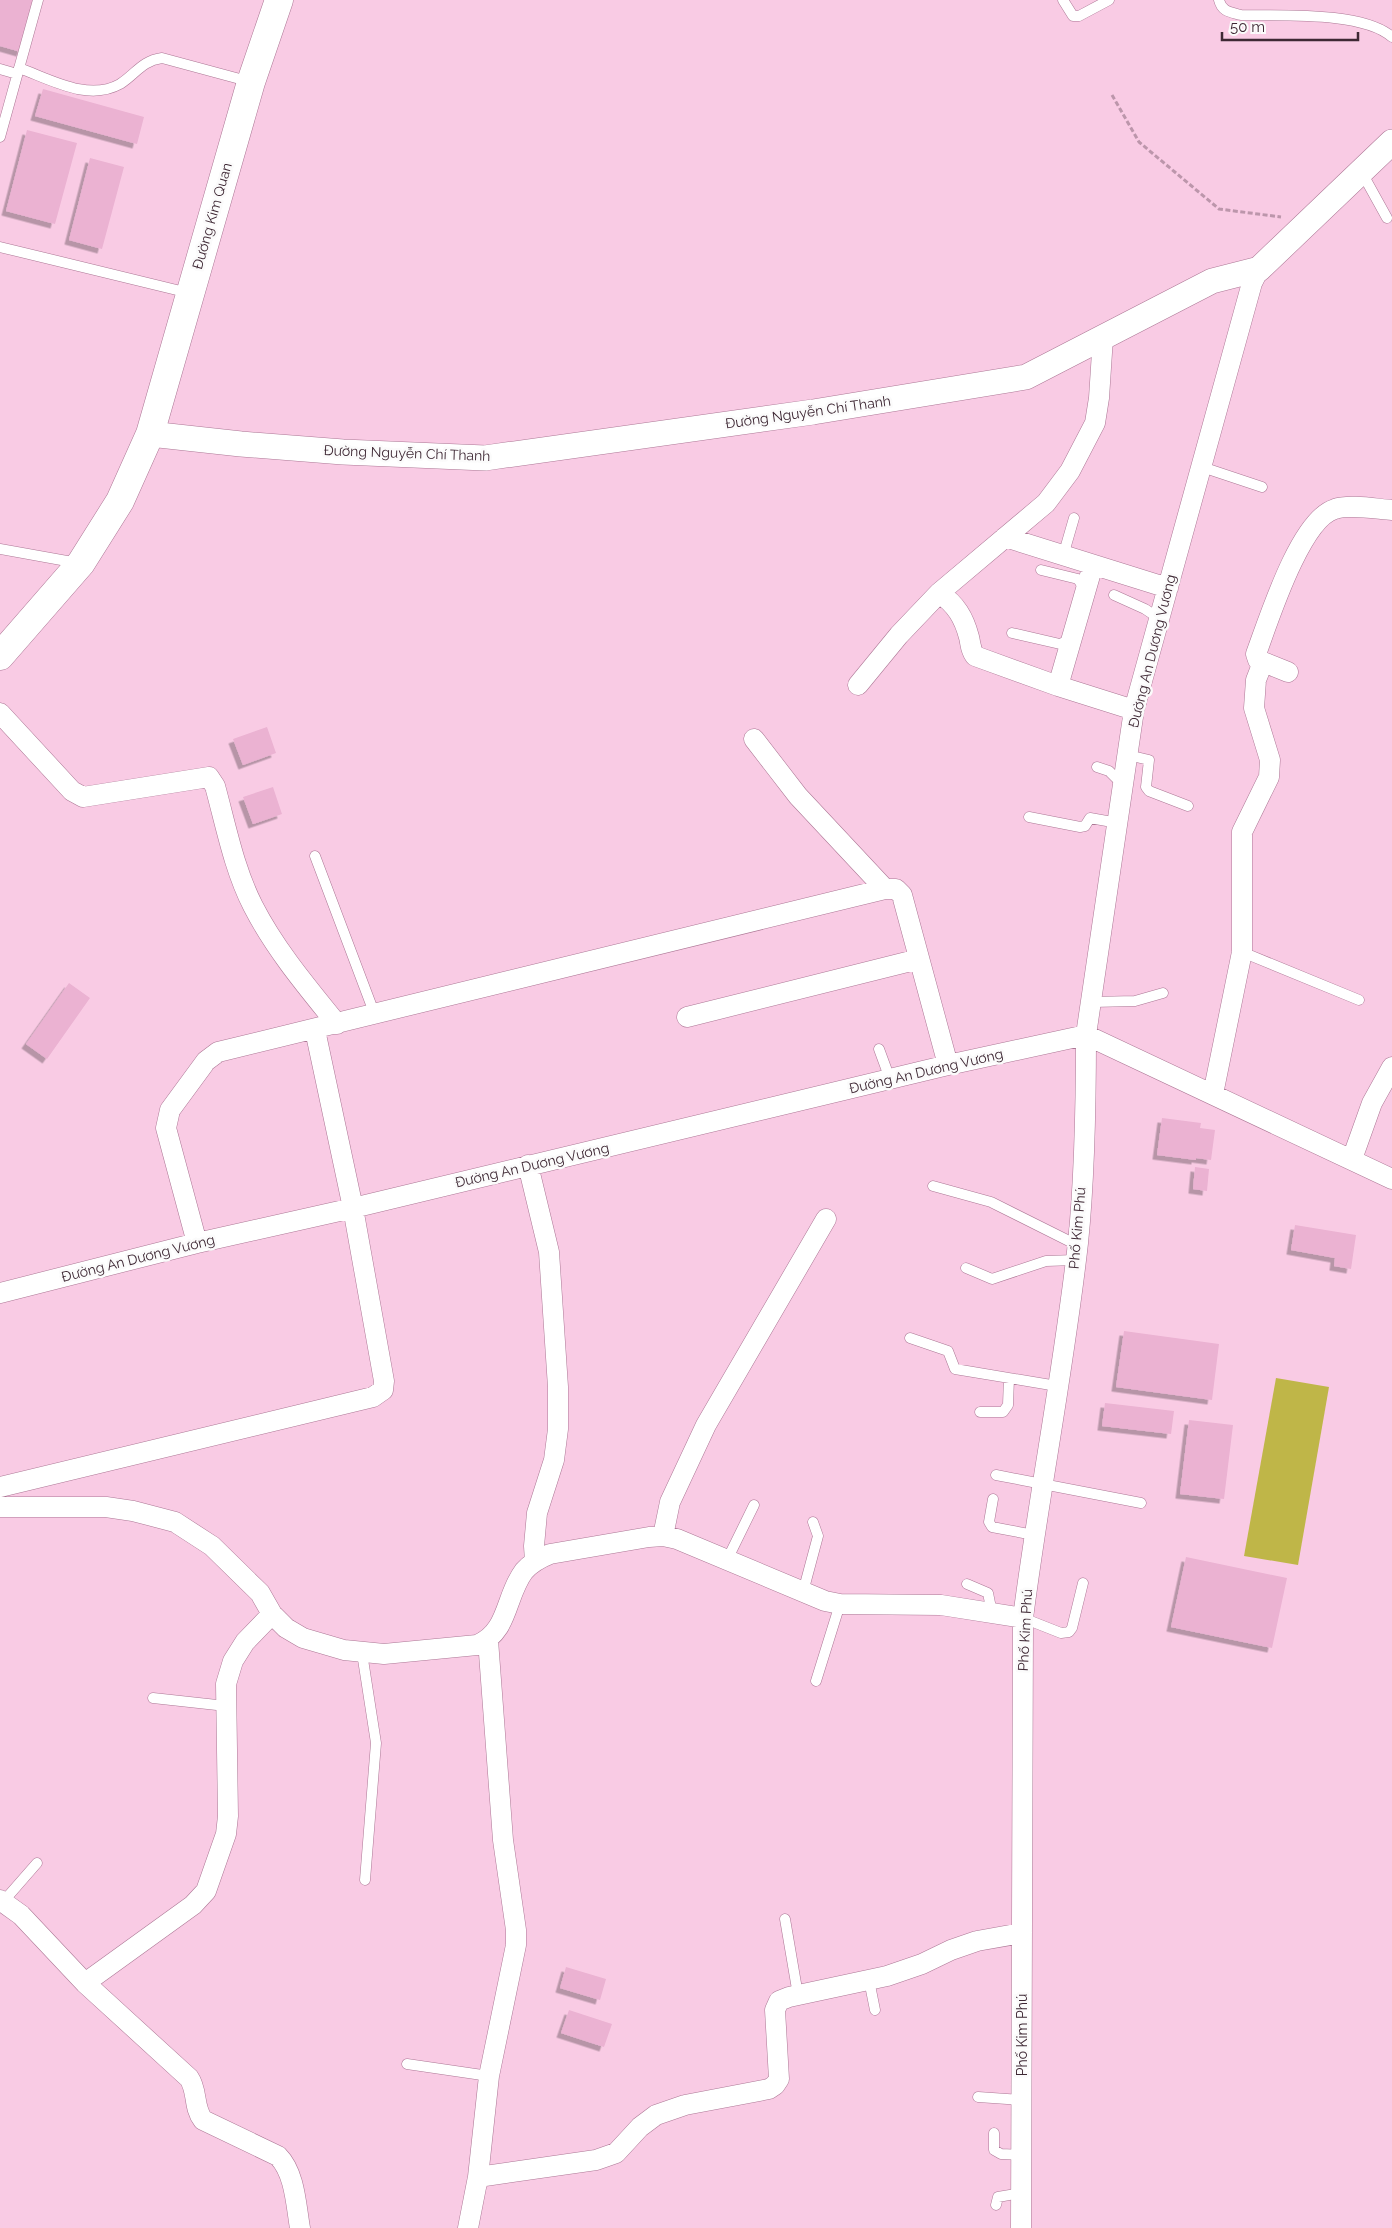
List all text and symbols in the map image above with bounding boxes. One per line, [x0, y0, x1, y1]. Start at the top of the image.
scale bar [1222, 10, 1358, 42]
text: 50 m [1230, 18, 1265, 36]
street label: Đường Kim Quan [189, 161, 235, 271]
street label: Đường Nguyễn Chí Thanh [724, 392, 892, 432]
street label: Đường Nguyễn Chí Thanh [323, 442, 491, 464]
street label: Đường An Dương Vương [1125, 573, 1179, 729]
street label: Đường An Dương Vương [848, 1045, 1004, 1097]
street label: Đường An Dương Vương [454, 1139, 610, 1191]
street label: Phố Kim Phú [1065, 1186, 1089, 1270]
street label: Đường An Dương Vương [60, 1231, 216, 1285]
street label: Phố Kim Phú [1015, 1588, 1035, 1672]
street label: Phố Kim Phú [1014, 1994, 1030, 2076]

